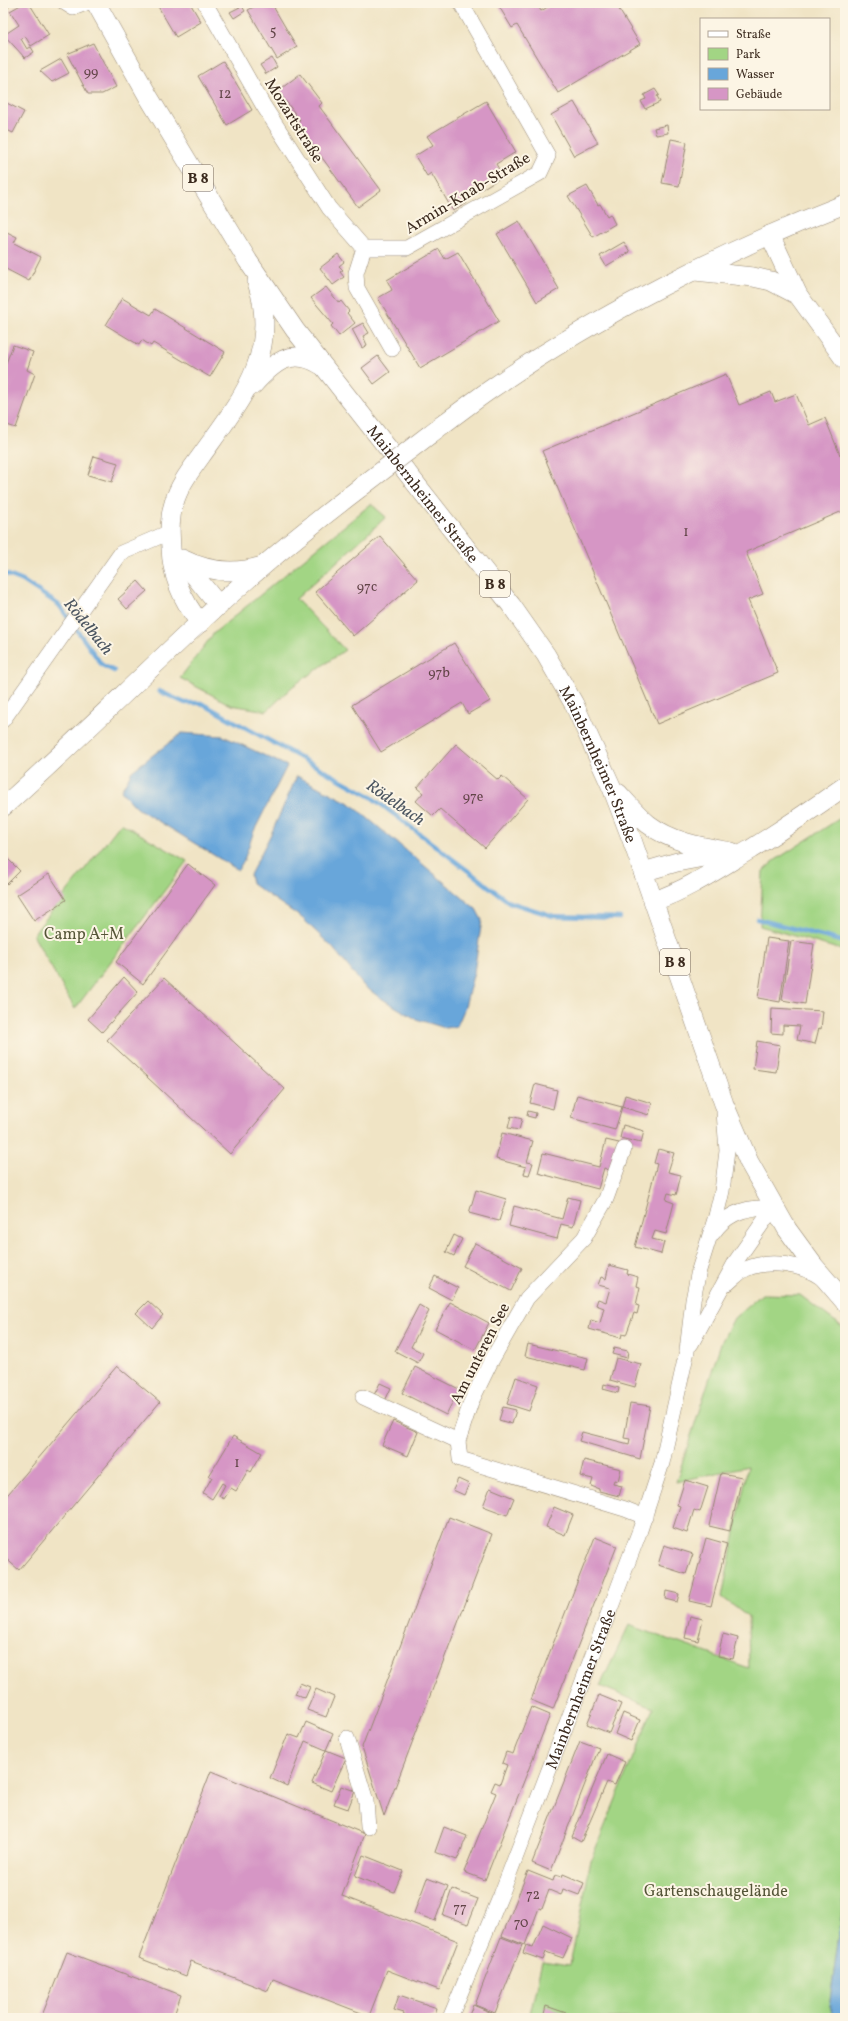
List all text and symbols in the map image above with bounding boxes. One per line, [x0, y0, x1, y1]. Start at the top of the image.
legend [700, 18, 830, 110]
house number: 5 [270, 22, 276, 41]
text: Straße [736, 27, 771, 43]
text: Park [736, 47, 761, 63]
house number: 99 [84, 63, 98, 82]
text: Wasser [736, 67, 774, 83]
street label: Mozartstraße [259, 75, 328, 167]
house number: 12 [219, 85, 231, 104]
text: Gebäude [736, 87, 783, 103]
street label: Armin-Knab-Straße [401, 148, 535, 240]
road number: B 8 [183, 165, 213, 191]
street label: Mainbernheimer Straße [361, 421, 483, 568]
house number: 1 [683, 523, 689, 542]
road number: B 8 [480, 571, 510, 597]
house number: 97c [357, 578, 377, 597]
water label: Rödelbach [58, 594, 118, 660]
house number: 97b [428, 664, 450, 683]
street label: Mainbernheimer Straße [553, 682, 641, 846]
water label: Rödelbach [361, 775, 429, 832]
house number: 97e [463, 788, 484, 807]
park label: Camp A+M [44, 924, 124, 946]
road number: B 8 [660, 949, 690, 975]
street label: Am unteren See [446, 1299, 516, 1408]
house number: 1 [234, 1454, 240, 1473]
street label: Mainbernheimer Straße [541, 1606, 622, 1773]
park label: Gartenschaugelände [644, 1881, 788, 1903]
house number: 72 [526, 1886, 540, 1905]
house number: 77 [453, 1899, 467, 1918]
house number: 70 [514, 1914, 528, 1933]

